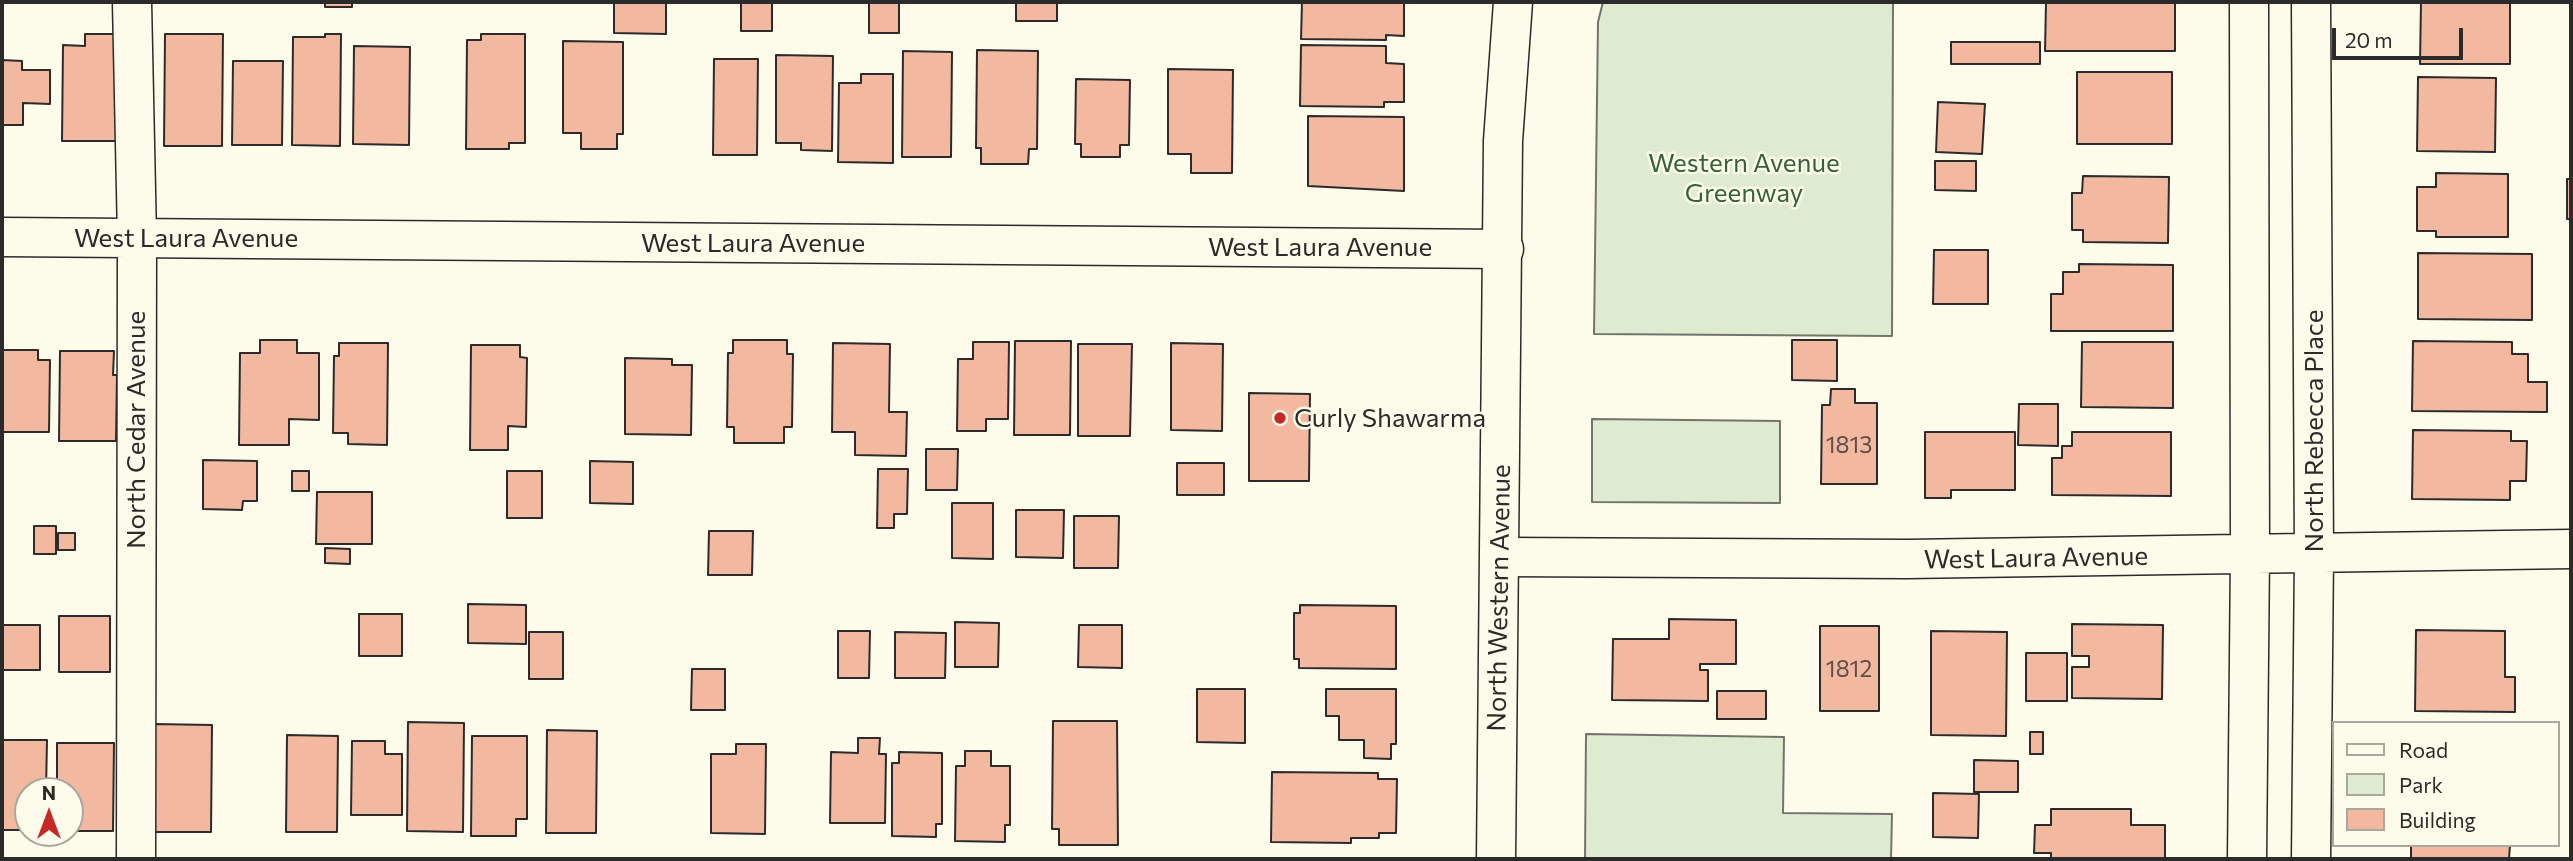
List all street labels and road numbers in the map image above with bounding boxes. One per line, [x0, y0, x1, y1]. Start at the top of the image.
street label: West Laura Avenue [74, 222, 298, 254]
street label: West Laura Avenue [641, 227, 865, 259]
street label: West Laura Avenue [1208, 231, 1432, 263]
street label: North Rebecca Place [2298, 310, 2330, 552]
street label: North Cedar Avenue [120, 311, 152, 549]
street label: North Western Avenue [1481, 464, 1517, 732]
street label: West Laura Avenue [1924, 540, 2148, 576]

